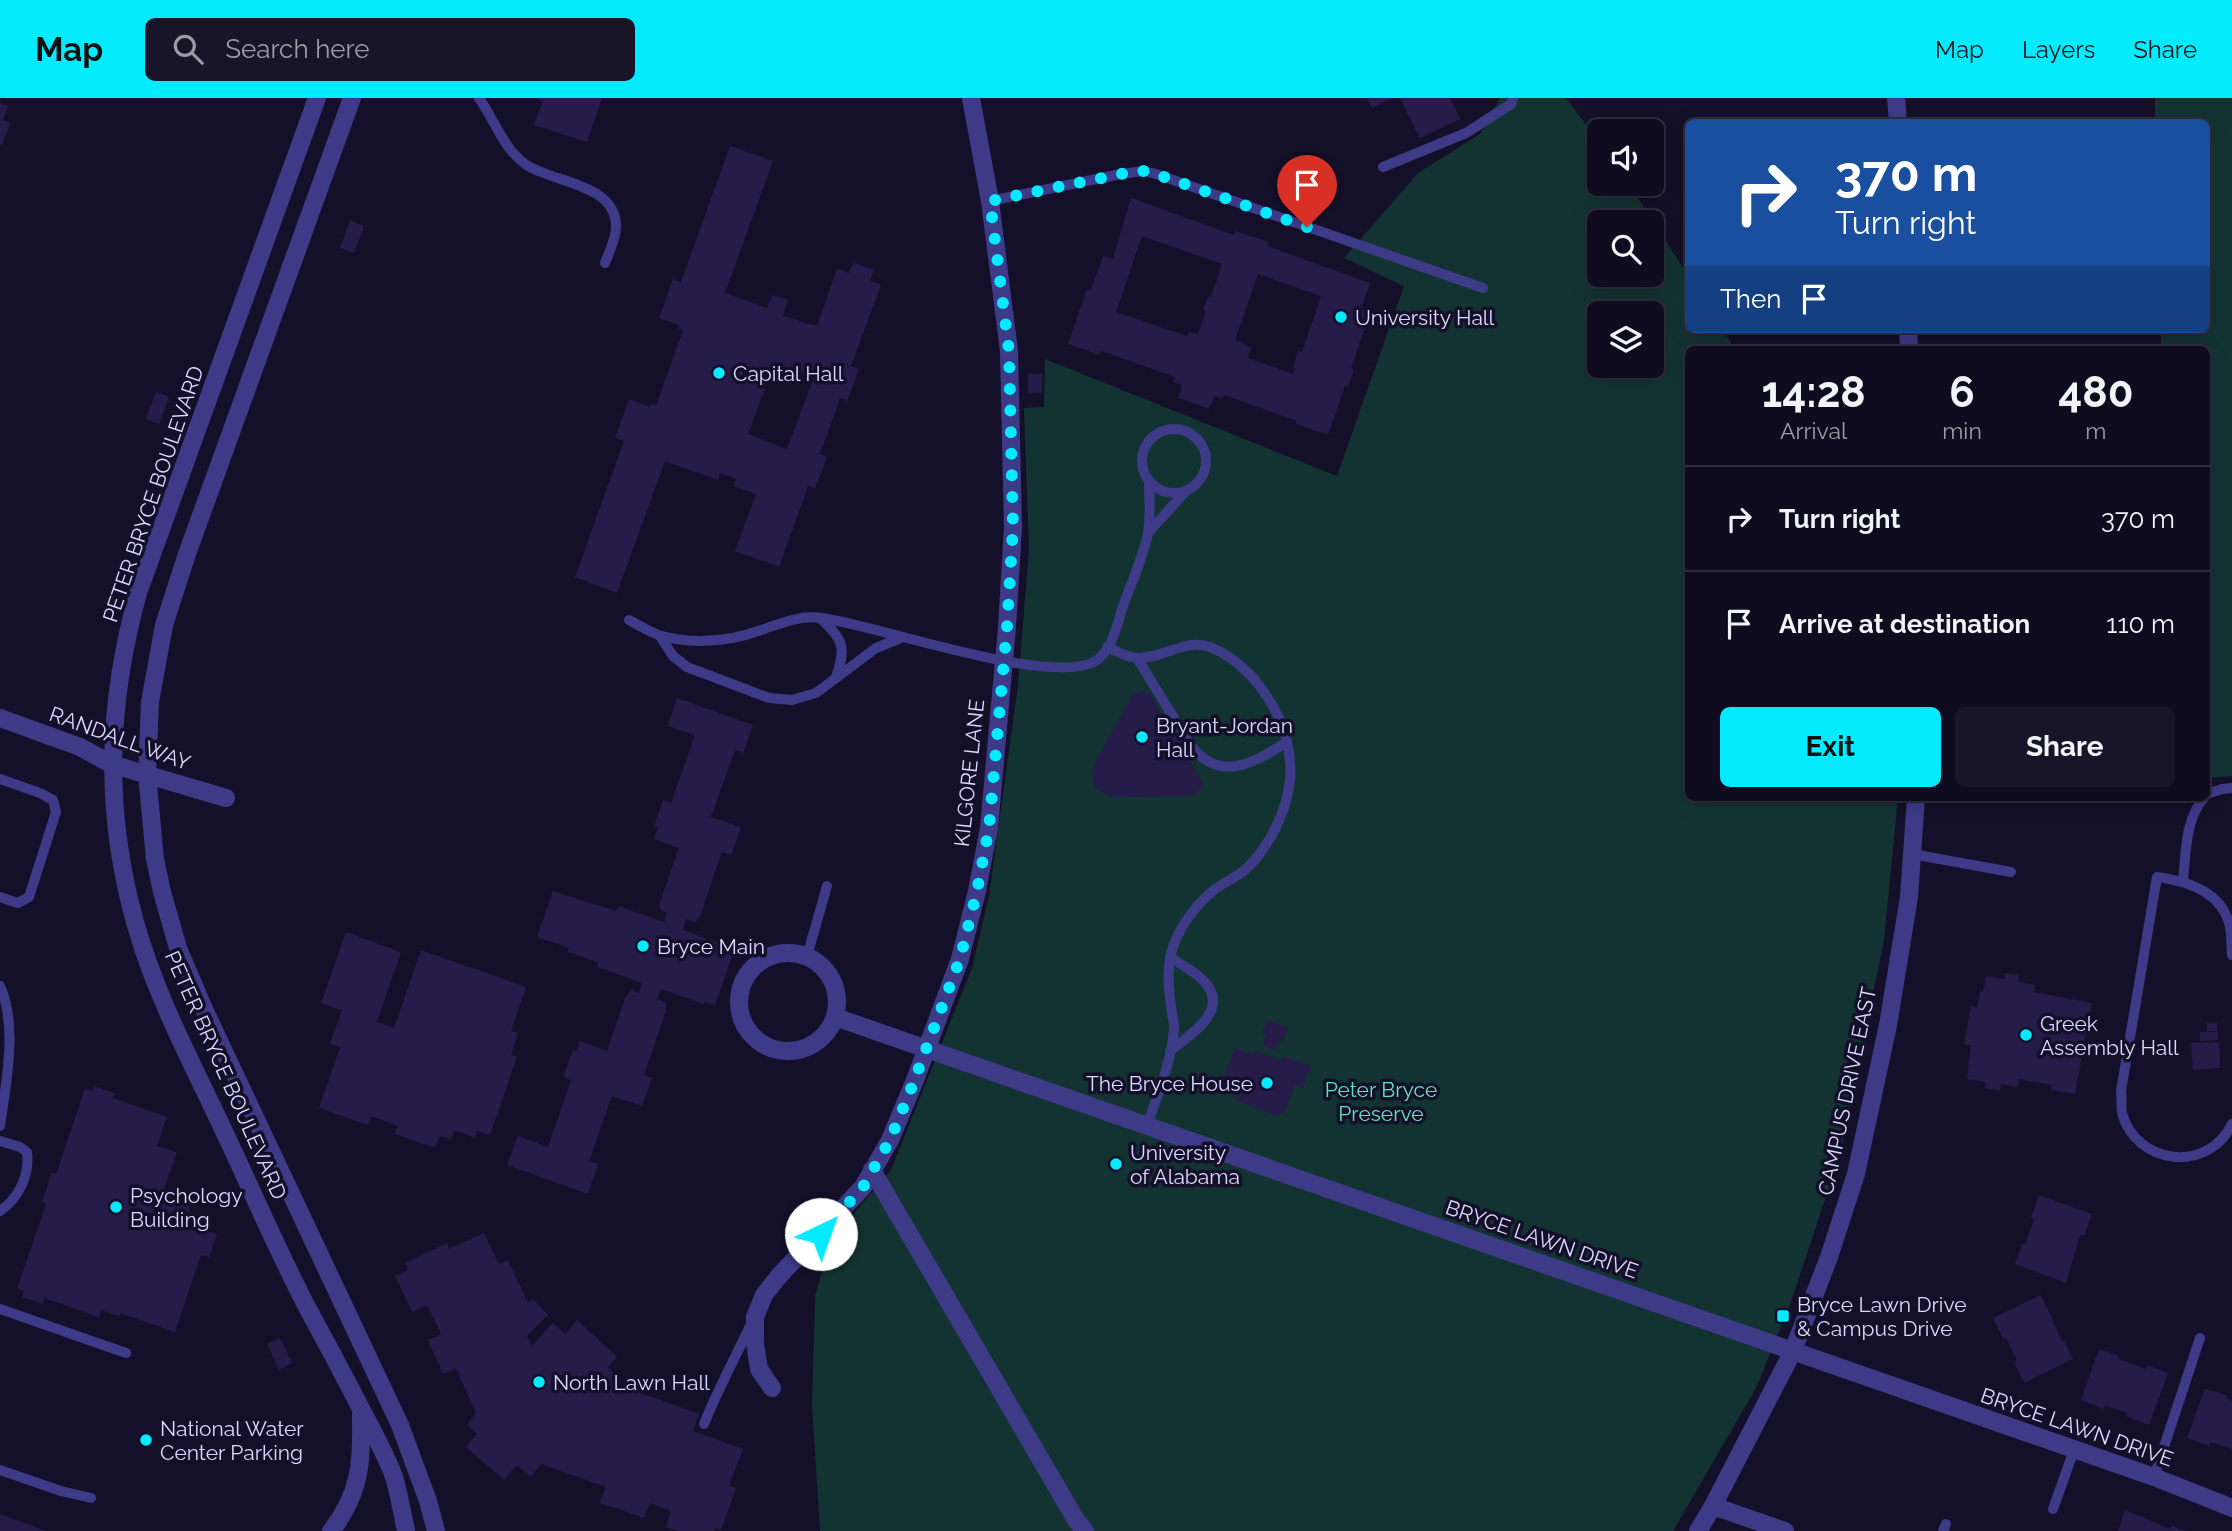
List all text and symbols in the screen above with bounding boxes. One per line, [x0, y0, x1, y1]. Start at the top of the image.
search box [145, 18, 635, 81]
text: Map [35, 30, 103, 69]
icon: search [169, 30, 207, 68]
text: Search here [225, 34, 370, 64]
text: Map [1935, 35, 1984, 64]
text: Layers [2022, 35, 2095, 64]
text: Share [2133, 35, 2197, 64]
map controls [1587, 119, 1664, 378]
button: sound [1587, 119, 1664, 196]
text: 370 m [1835, 145, 1977, 202]
icon: right [1720, 147, 1811, 238]
pin [1277, 155, 1337, 227]
icon: arrive [1288, 166, 1326, 204]
text: Turn right [1835, 204, 1976, 241]
button: search [1587, 210, 1664, 287]
icon: arrive [1795, 280, 1833, 318]
text: Then [1720, 284, 1781, 314]
button: layers [1587, 301, 1664, 378]
place label: University Hall [1355, 305, 1495, 330]
marker: University Hall [1333, 309, 1349, 325]
place label: Capital Hall [733, 361, 844, 386]
street label: PETER BRYCE BOULEVARD [97, 363, 209, 625]
marker: Capital Hall [711, 365, 727, 381]
text: 14:28 [1762, 368, 1866, 417]
text: 6 [1949, 368, 1975, 417]
text: 480 [2058, 368, 2133, 417]
text: Arrival [1780, 417, 1847, 444]
text: min [1942, 417, 1982, 444]
text: m [2085, 417, 2106, 444]
icon: right [1720, 500, 1758, 538]
text: Turn right [1779, 504, 1900, 534]
text: 370 m [2101, 504, 2175, 534]
icon: arrive [1720, 605, 1758, 643]
text: Arrive at destination [1779, 609, 2030, 639]
text: 110 m [2106, 609, 2175, 639]
street label: KILGORE LANE [949, 698, 989, 848]
street label: RANDALL WAY [46, 701, 194, 775]
button: Exit [1720, 707, 1941, 787]
button: Share [1955, 707, 2175, 787]
place label: Bryant-Jordan Hall [1156, 713, 1293, 762]
marker: Bryant-Jordan Hall [1134, 729, 1150, 745]
place label: Bryce Main [657, 934, 765, 959]
marker: Bryce Main [635, 938, 651, 954]
street label: PETER BRYCE BOULEVARD [160, 947, 292, 1203]
street label: CAMPUS DRIVE EAST [1813, 984, 1881, 1198]
place label: Greek Assembly Hall [2040, 1011, 2179, 1060]
marker: Greek Assembly Hall [2018, 1027, 2034, 1043]
place label: The Bryce House [1086, 1071, 1253, 1096]
marker: The Bryce House [1259, 1075, 1275, 1091]
park label: Peter Bryce Preserve [1325, 1077, 1437, 1126]
place label: University of Alabama [1130, 1140, 1240, 1189]
marker: University of Alabama [1108, 1156, 1124, 1172]
place label: Psychology Building [130, 1183, 243, 1232]
street label: BRYCE LAWN DRIVE [1442, 1194, 1642, 1284]
position arrow [784, 1197, 858, 1271]
marker: Psychology Building [108, 1199, 124, 1215]
place label: Bryce Lawn Drive & Campus Drive [1797, 1292, 1967, 1341]
marker: Bryce Lawn Drive & Campus Drive [1775, 1308, 1791, 1324]
place label: North Lawn Hall [553, 1370, 710, 1395]
marker: North Lawn Hall [531, 1374, 547, 1390]
street label: BRYCE LAWN DRIVE [1977, 1382, 2177, 1472]
place label: National Water Center Parking [160, 1416, 304, 1465]
marker: National Water Center Parking [138, 1432, 154, 1448]

